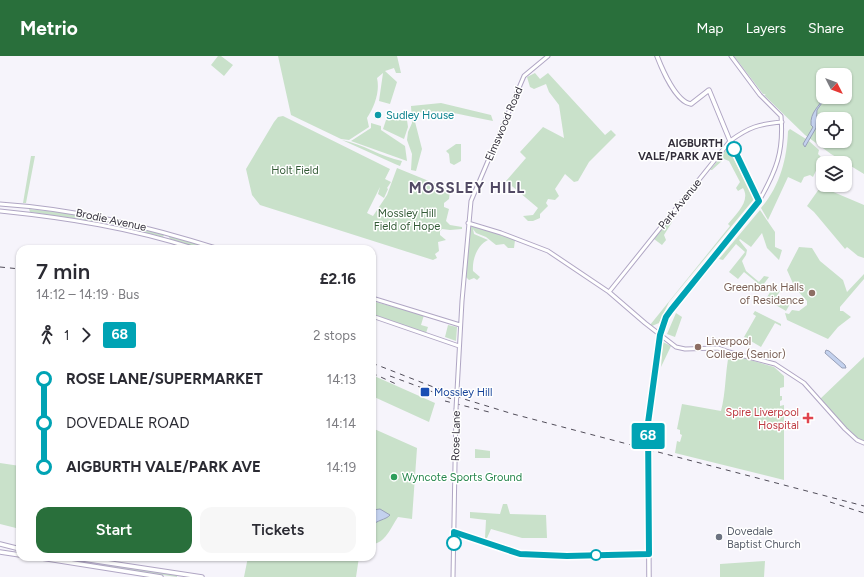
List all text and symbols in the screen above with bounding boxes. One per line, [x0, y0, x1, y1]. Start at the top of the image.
text: Metrio [20, 17, 78, 40]
text: Map [696, 20, 724, 37]
text: Layers [746, 20, 786, 37]
text: Share [808, 20, 844, 37]
north arrow [816, 68, 852, 104]
map controls [816, 68, 852, 192]
street label: Elmswood Road [483, 85, 525, 163]
place label: Sudley House [386, 109, 454, 122]
marker: Sudley House [373, 110, 383, 120]
button: locate [816, 112, 852, 148]
place label: AIGBURTH VALE/PARK AVE [638, 137, 723, 163]
marker: AIGBURTH VALE/PARK AVE [726, 141, 742, 157]
button: layers [816, 156, 852, 192]
park label: Holt Field [271, 164, 319, 177]
street label: Park Avenue [656, 176, 704, 232]
district label: MOSSLEY HILL [409, 179, 525, 197]
street label: Brodie Avenue [75, 206, 147, 234]
park label: Mossley Hill Field of Hope [374, 207, 440, 233]
text: 7 min [36, 258, 90, 285]
text: £2.16 [320, 270, 356, 288]
place label: Greenbank Halls of Residence [724, 281, 804, 307]
text: 14:12 – 14:19 · Bus [36, 287, 139, 302]
marker: Greenbank Halls of Residence [807, 288, 817, 298]
icon: walk [36, 324, 58, 346]
icon: forward [75, 324, 97, 346]
text: 68 [111, 326, 128, 343]
text: 1 [64, 328, 69, 343]
text: 2 stops [313, 328, 356, 343]
place label: Liverpool College (Senior) [706, 335, 786, 361]
marker: Liverpool College (Senior) [693, 342, 703, 352]
text: ROSE LANE/SUPERMARKET [66, 370, 263, 388]
text: 14:13 [327, 372, 356, 387]
marker: Mossley Hill [419, 386, 431, 398]
place label: Mossley Hill [434, 386, 492, 399]
place label: Spire Liverpool Hospital [725, 406, 799, 432]
street label: Rose Lane [449, 411, 463, 461]
marker: Spire Liverpool Hospital [802, 412, 814, 424]
text: DOVEDALE ROAD [66, 414, 189, 432]
text: 14:14 [326, 416, 356, 431]
line badge: 68 [630, 423, 666, 449]
text: 68 [640, 427, 656, 444]
text: AIGBURTH VALE/PARK AVE [66, 458, 261, 476]
text: 14:19 [327, 460, 356, 475]
place label: Wyncote Sports Ground [402, 471, 522, 484]
marker: Wyncote Sports Ground [389, 472, 399, 482]
button: Start [36, 507, 192, 553]
button: Tickets [200, 507, 356, 553]
place label: Dovedale Baptist Church [727, 525, 801, 551]
marker: Dovedale Baptist Church [714, 532, 724, 542]
unlabelled marker [446, 535, 462, 551]
unlabelled marker [590, 549, 602, 561]

